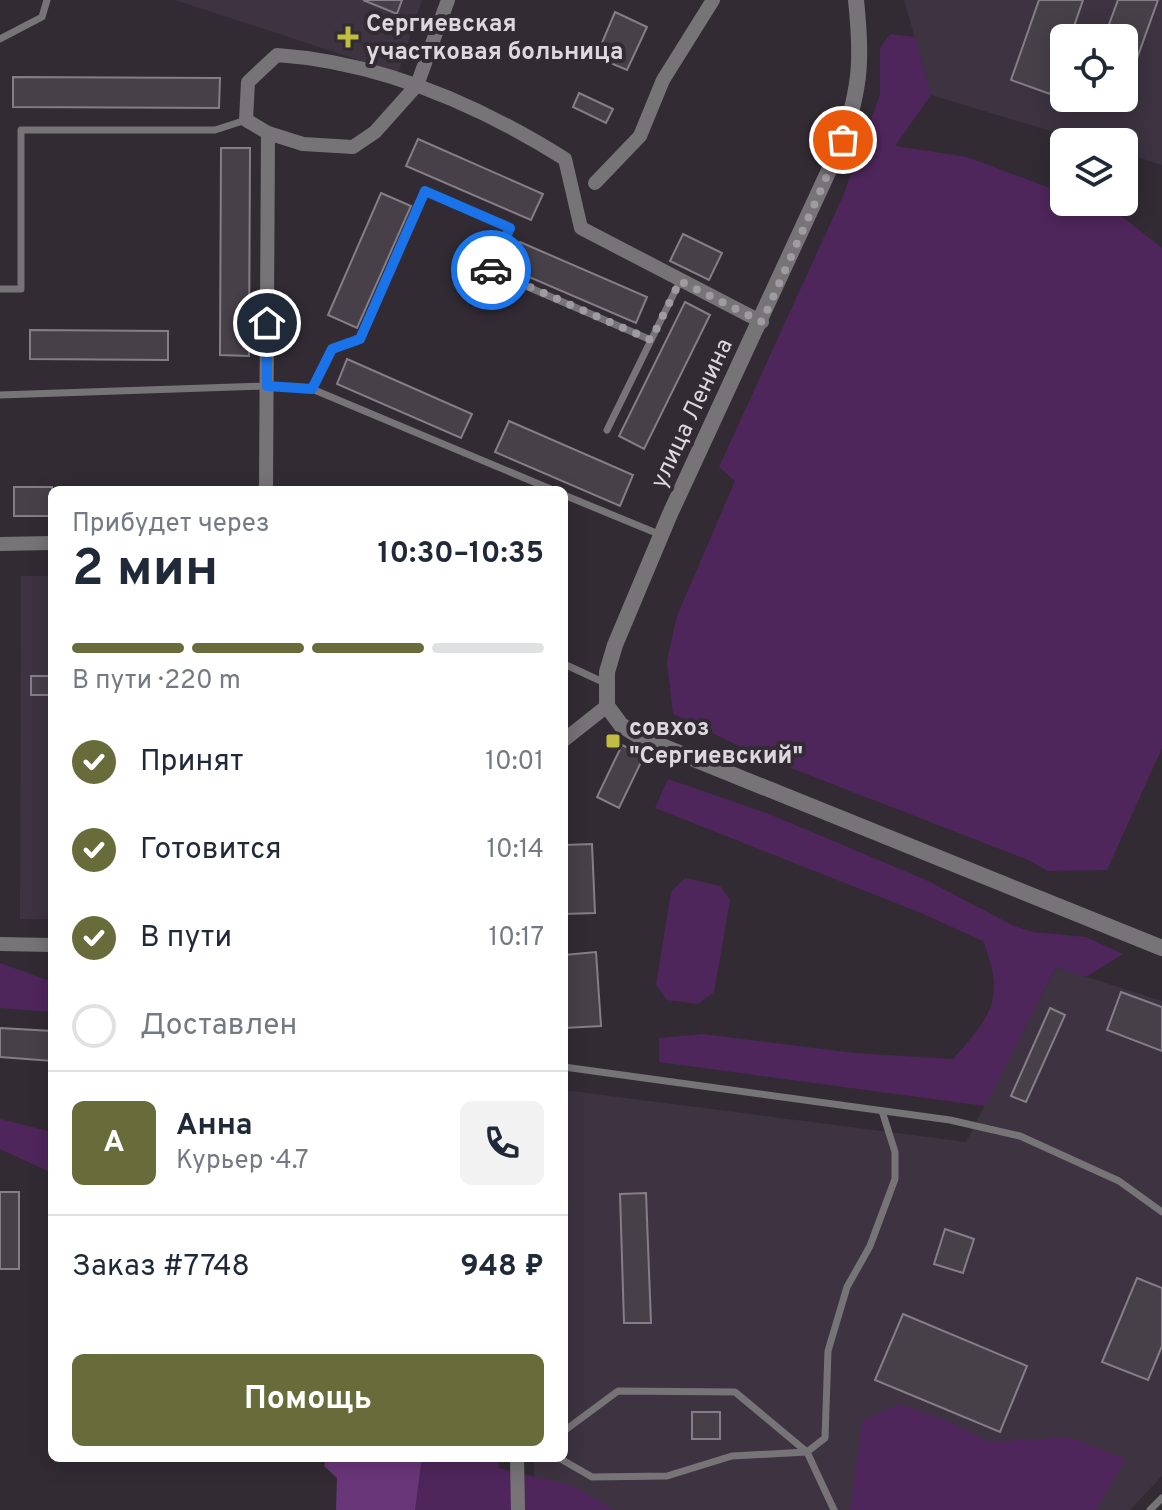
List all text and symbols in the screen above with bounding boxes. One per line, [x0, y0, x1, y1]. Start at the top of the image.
place label: Сергиевская участковая больница [366, 10, 623, 68]
map controls [1050, 24, 1138, 216]
button: locate [1050, 24, 1138, 112]
marker: Сергиевская участковая больница [337, 26, 359, 48]
pin [809, 106, 877, 174]
icon: bag [821, 118, 865, 162]
button: layers [1050, 128, 1138, 216]
courier [451, 230, 531, 310]
icon: car [469, 248, 513, 292]
pin [233, 289, 301, 357]
icon: home [245, 301, 289, 345]
street label: улица Ленина [645, 334, 741, 494]
text: Прибудет через [72, 508, 270, 541]
text: 10:30–10:35 [377, 536, 544, 573]
text: 2 мин [72, 538, 218, 604]
text: В пути · 220 m [72, 665, 241, 698]
place label: совхоз "Сергиевский" [629, 714, 803, 772]
marker: совхоз "Сергиевский" [604, 732, 622, 750]
icon: check [72, 740, 116, 784]
text: Принят [140, 744, 244, 781]
text: 10:01 [485, 746, 544, 779]
icon: check [72, 828, 116, 872]
text: Готовится [140, 832, 282, 869]
text: 10:14 [486, 834, 544, 867]
icon: check [72, 916, 116, 960]
text: В пути [140, 920, 232, 957]
text: 10:17 [489, 922, 544, 955]
text: Доставлен [140, 1008, 297, 1045]
button: phone [460, 1101, 544, 1185]
text: Анна [176, 1108, 253, 1145]
text: А [103, 1125, 125, 1162]
text: Курьер · 4.7 [176, 1145, 308, 1178]
text: Заказ #7748 [72, 1249, 250, 1286]
text: 948 ₽ [460, 1249, 544, 1286]
button: Помощь [72, 1354, 544, 1446]

